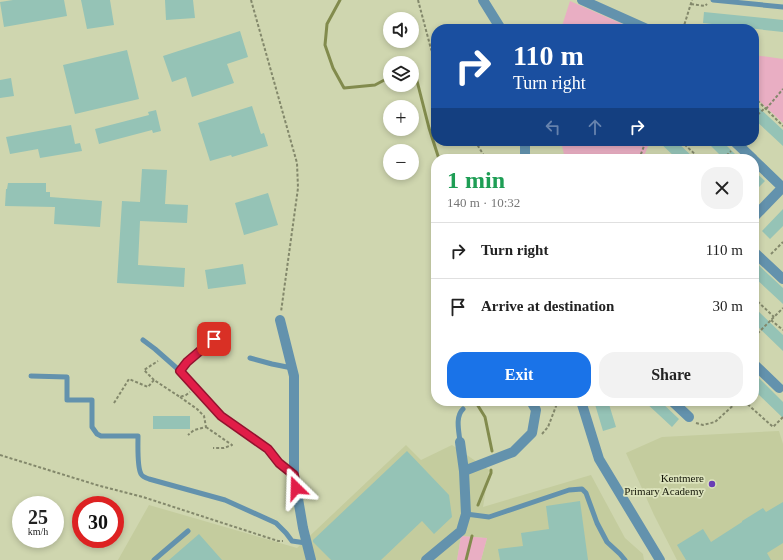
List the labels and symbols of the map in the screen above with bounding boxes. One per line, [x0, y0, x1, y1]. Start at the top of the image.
pin [197, 322, 231, 356]
position arrow [275, 467, 317, 509]
place label: Kentmere Primary Academy [624, 472, 704, 497]
marker: Kentmere Primary Academy [707, 479, 717, 489]
speed limit sign: 30 [72, 496, 124, 548]

